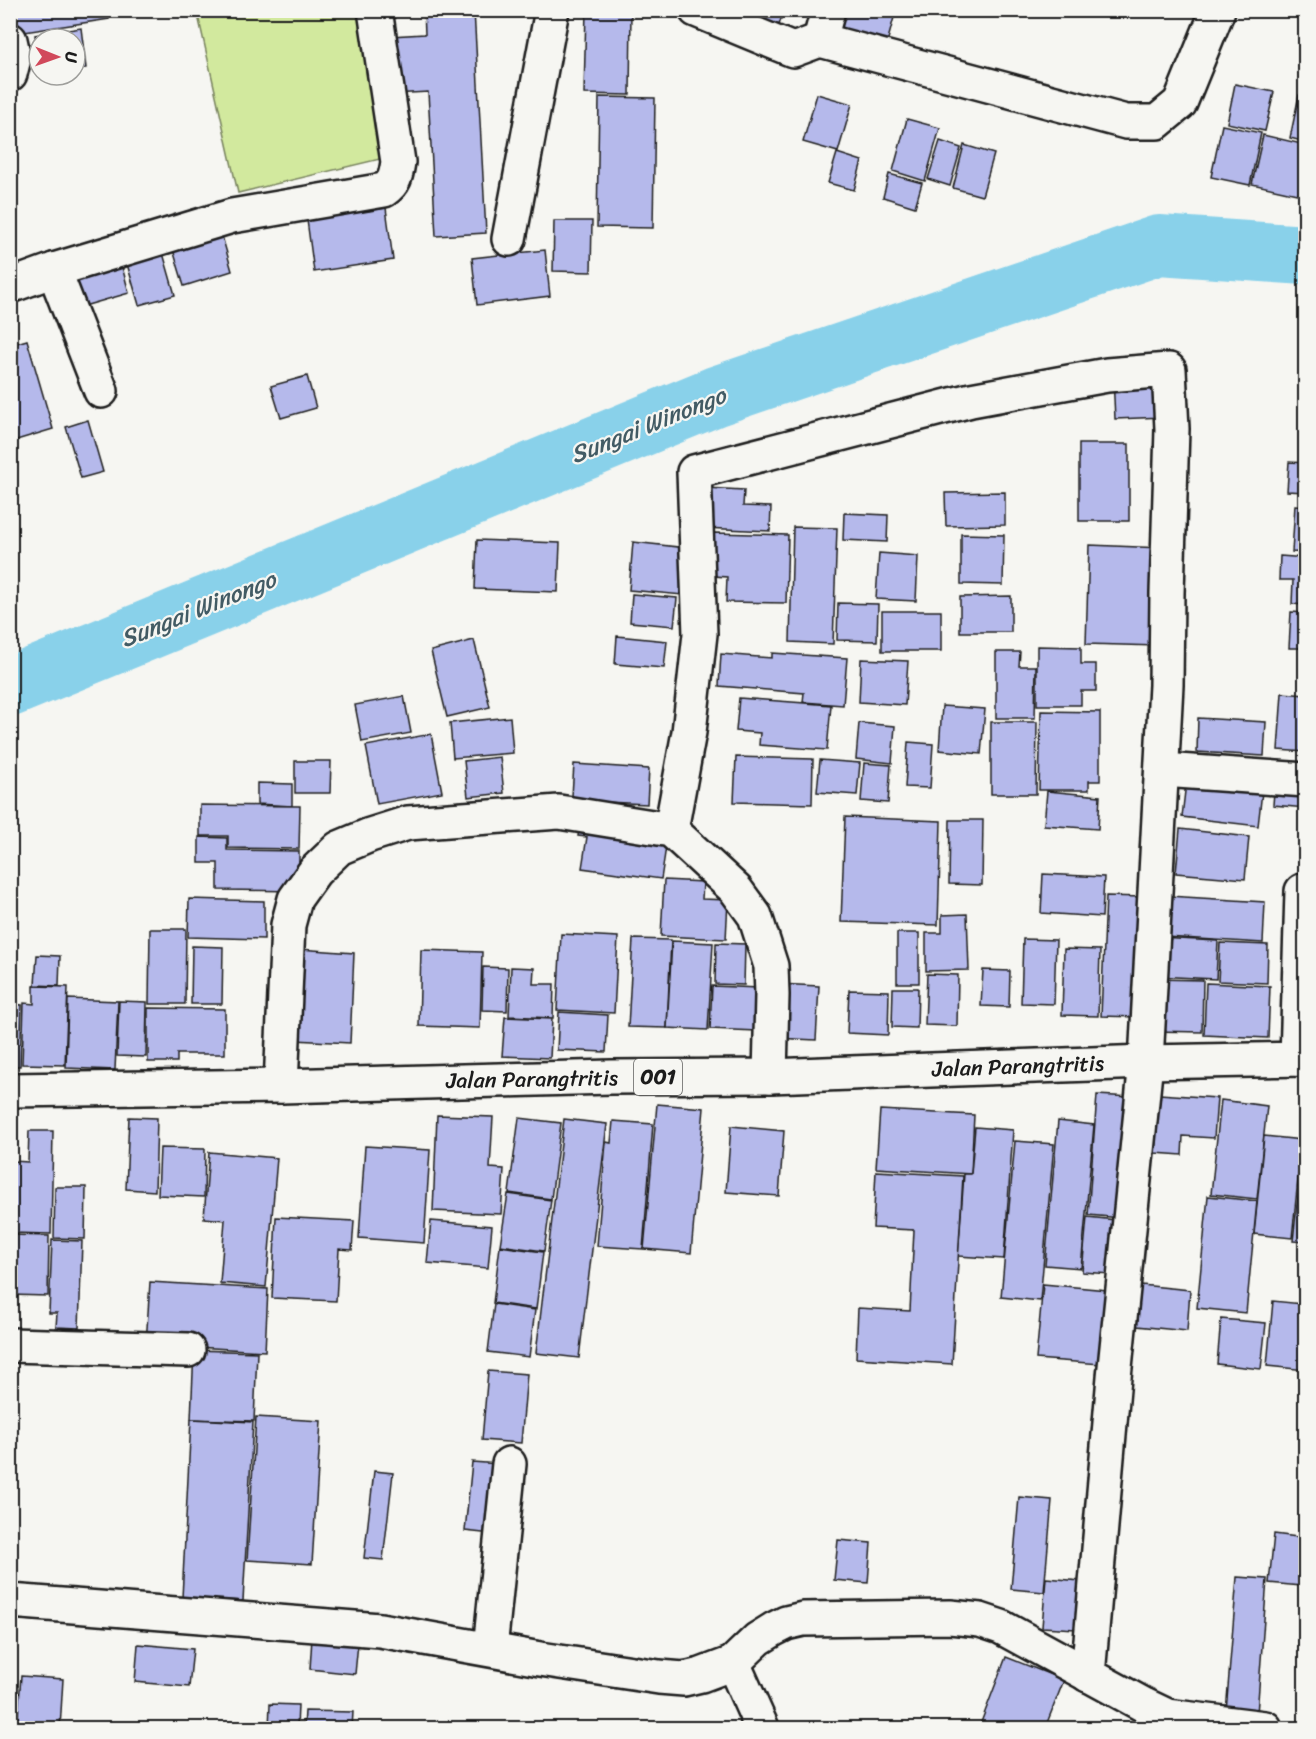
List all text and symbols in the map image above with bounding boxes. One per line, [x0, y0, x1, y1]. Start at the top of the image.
north arrow [27, 27, 87, 87]
text: U [57, 52, 86, 64]
water label: Sungai Winongo [564, 374, 734, 475]
water label: Sungai Winongo [114, 558, 284, 659]
street label: Jalan Parangtritis [930, 1044, 1105, 1089]
street label: Jalan Parangtritis [445, 1058, 618, 1100]
road number: 001 [634, 1059, 682, 1095]

